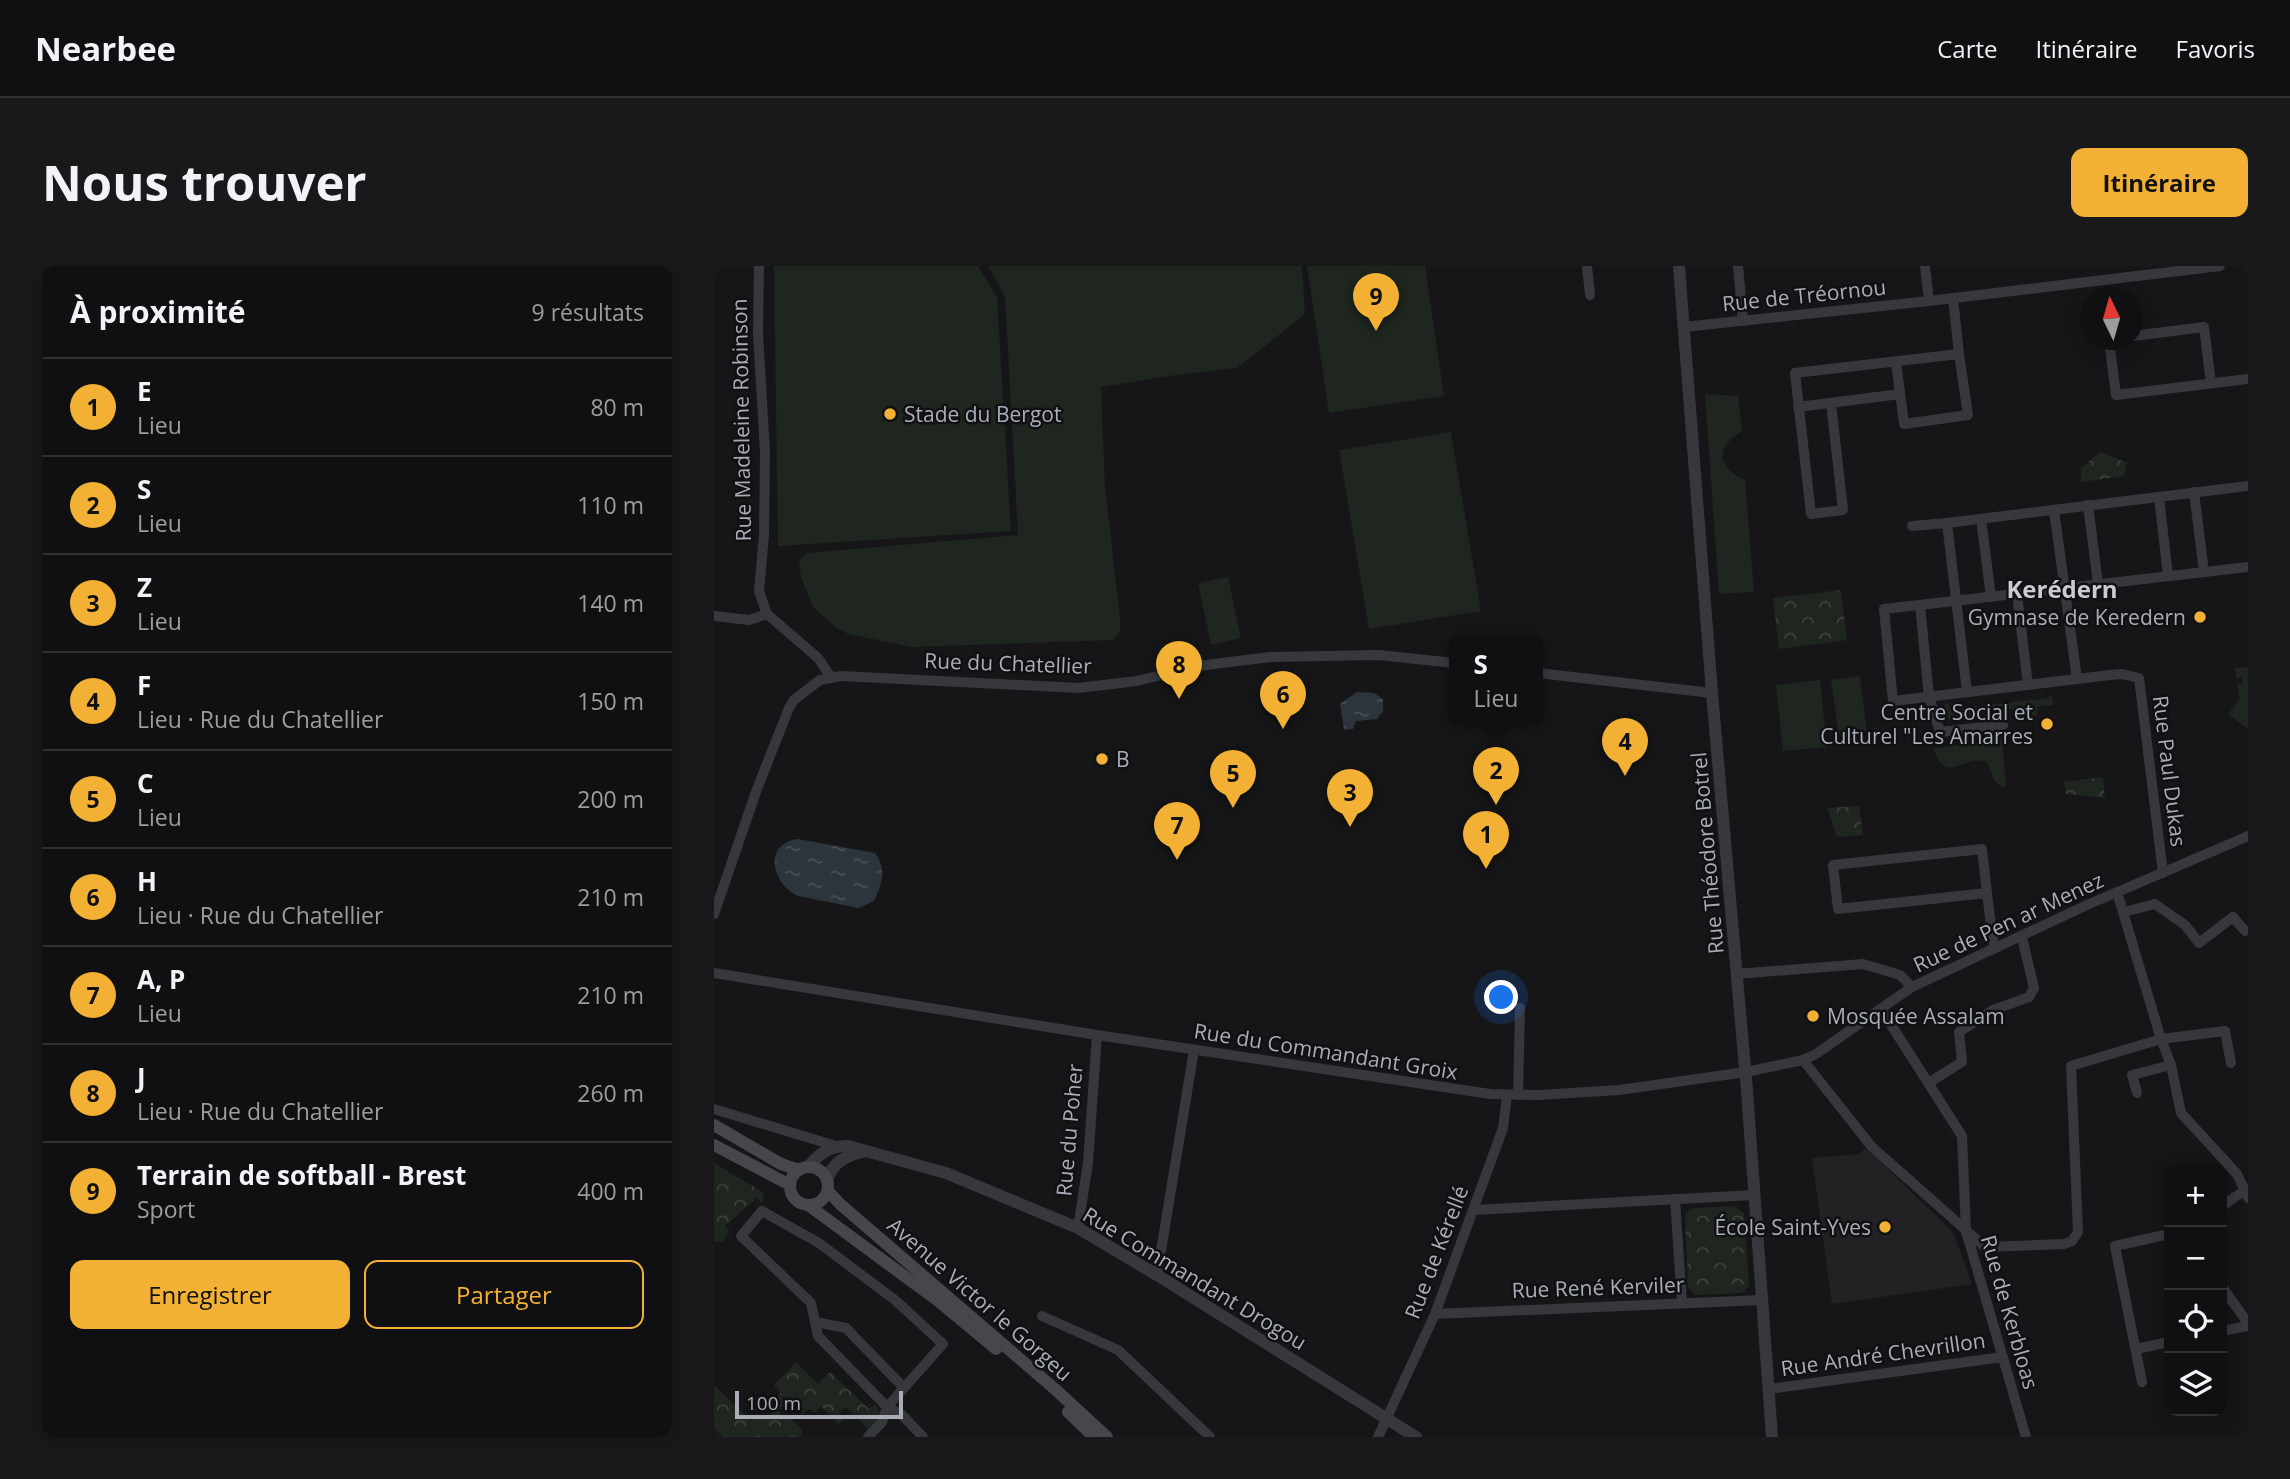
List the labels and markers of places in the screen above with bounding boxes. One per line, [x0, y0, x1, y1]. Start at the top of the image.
pin: 9 [1353, 273, 1399, 331]
place label: Stade du Bergot [904, 400, 1061, 428]
marker: Stade du Bergot [882, 406, 898, 422]
place label: Gymnase de Keredern [1968, 603, 2186, 631]
marker: Gymnase de Keredern [2192, 609, 2208, 625]
pin: 8 [1156, 641, 1202, 699]
pin: 6 [1260, 671, 1306, 729]
place label: Centre Social et Culturel "Les Amarres [1820, 698, 2033, 750]
marker: Centre Social et Culturel "Les Amarres [2039, 716, 2055, 732]
pin: 4 [1602, 718, 1648, 776]
place label: B [1116, 745, 1130, 773]
pin: 2 [1473, 747, 1519, 805]
pin: 5 [1210, 750, 1256, 808]
marker: B [1094, 751, 1110, 767]
pin: 3 [1327, 769, 1373, 827]
pin: 7 [1154, 802, 1200, 860]
pin: 1 [1463, 811, 1509, 869]
place label: Mosquée Assalam [1827, 1002, 2005, 1030]
marker: Mosquée Assalam [1805, 1008, 1821, 1024]
place label: École Saint-Yves [1714, 1213, 1871, 1241]
marker: École Saint-Yves [1877, 1219, 1893, 1235]

